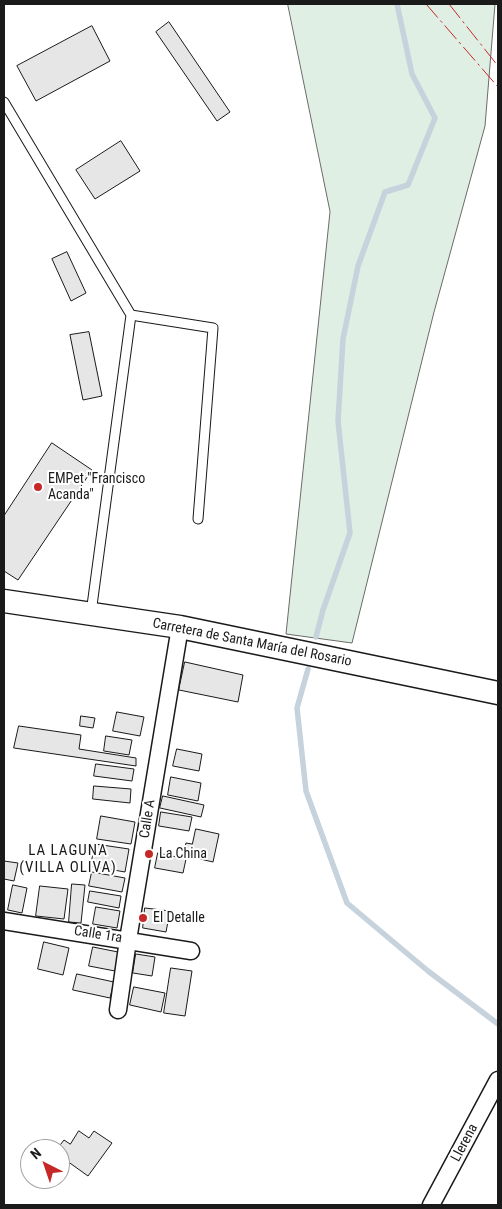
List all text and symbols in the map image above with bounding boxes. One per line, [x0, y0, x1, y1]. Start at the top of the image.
place label: EMPet "Francisco Acanda" [48, 471, 145, 504]
marker: EMPet "Francisco Acanda" [32, 481, 44, 493]
street label: Carretera de Santa María del Rosario [151, 615, 353, 671]
street label: Calle A [137, 798, 159, 840]
district label: LA LAGUNA (VILLA OLIVA) [18, 842, 118, 877]
place label: La China [159, 846, 207, 862]
marker: La China [143, 848, 155, 860]
place label: El Detalle [153, 910, 205, 926]
marker: El Detalle [137, 912, 149, 924]
street label: Calle 1ra [73, 923, 123, 947]
street label: Llerena [448, 1121, 482, 1165]
north arrow [20, 1139, 70, 1189]
text: N [27, 1145, 44, 1162]

